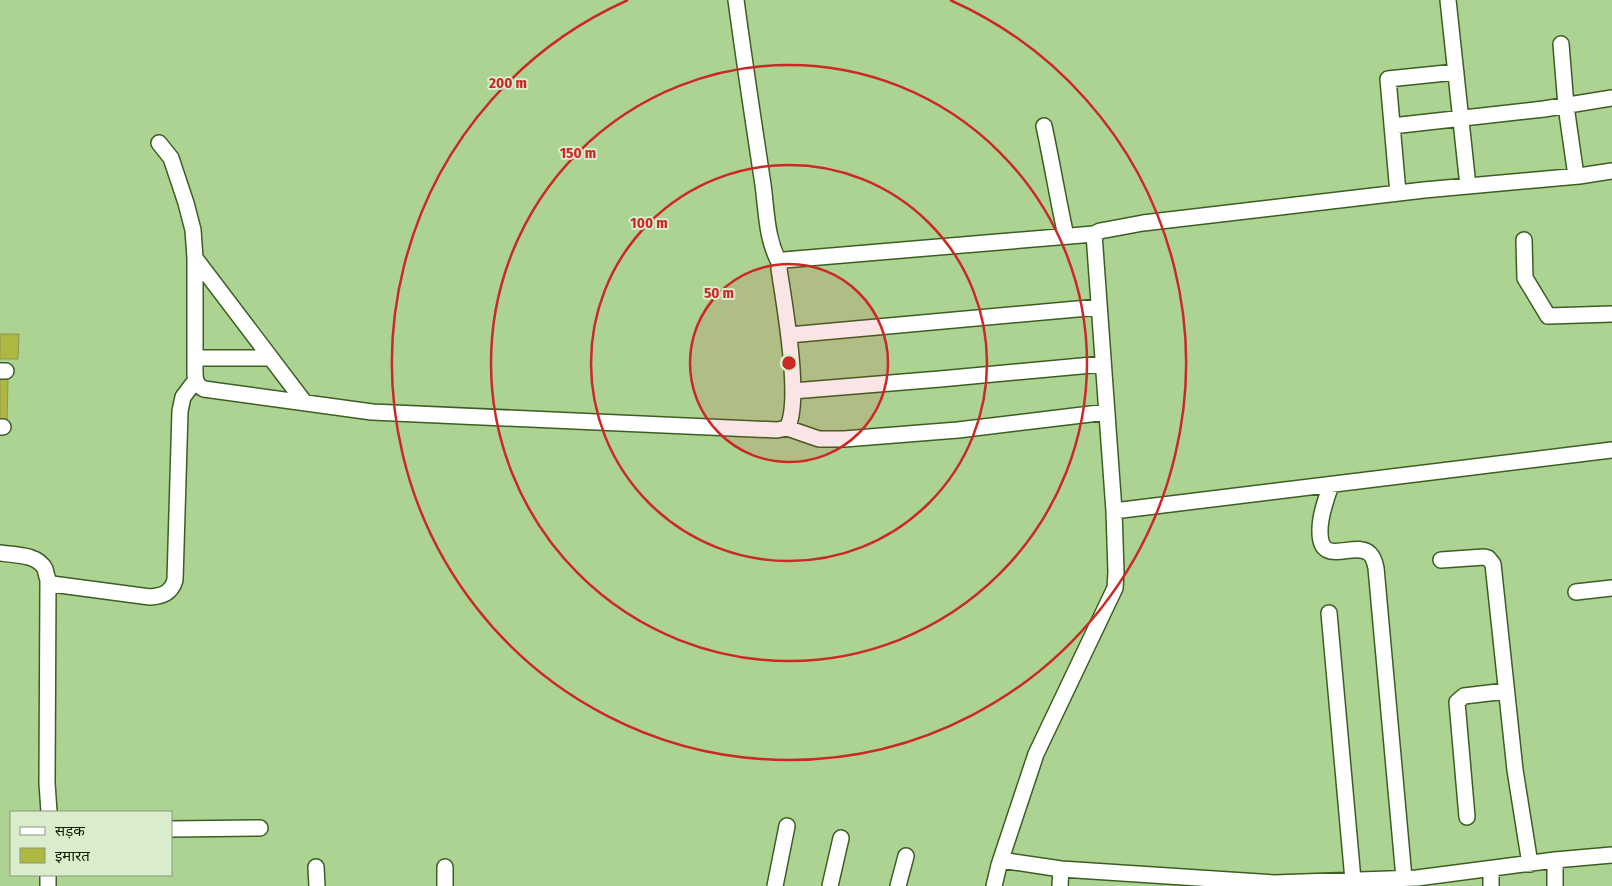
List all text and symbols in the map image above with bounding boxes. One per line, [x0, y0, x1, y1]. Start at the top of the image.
text: 200 m [488, 74, 527, 92]
text: 150 m [560, 144, 596, 162]
text: 100 m [630, 214, 668, 232]
text: 50 m [704, 284, 734, 302]
centre of rings [780, 354, 798, 372]
legend [10, 811, 172, 876]
text: सड़क [55, 822, 85, 840]
text: इमारत [55, 847, 90, 865]

